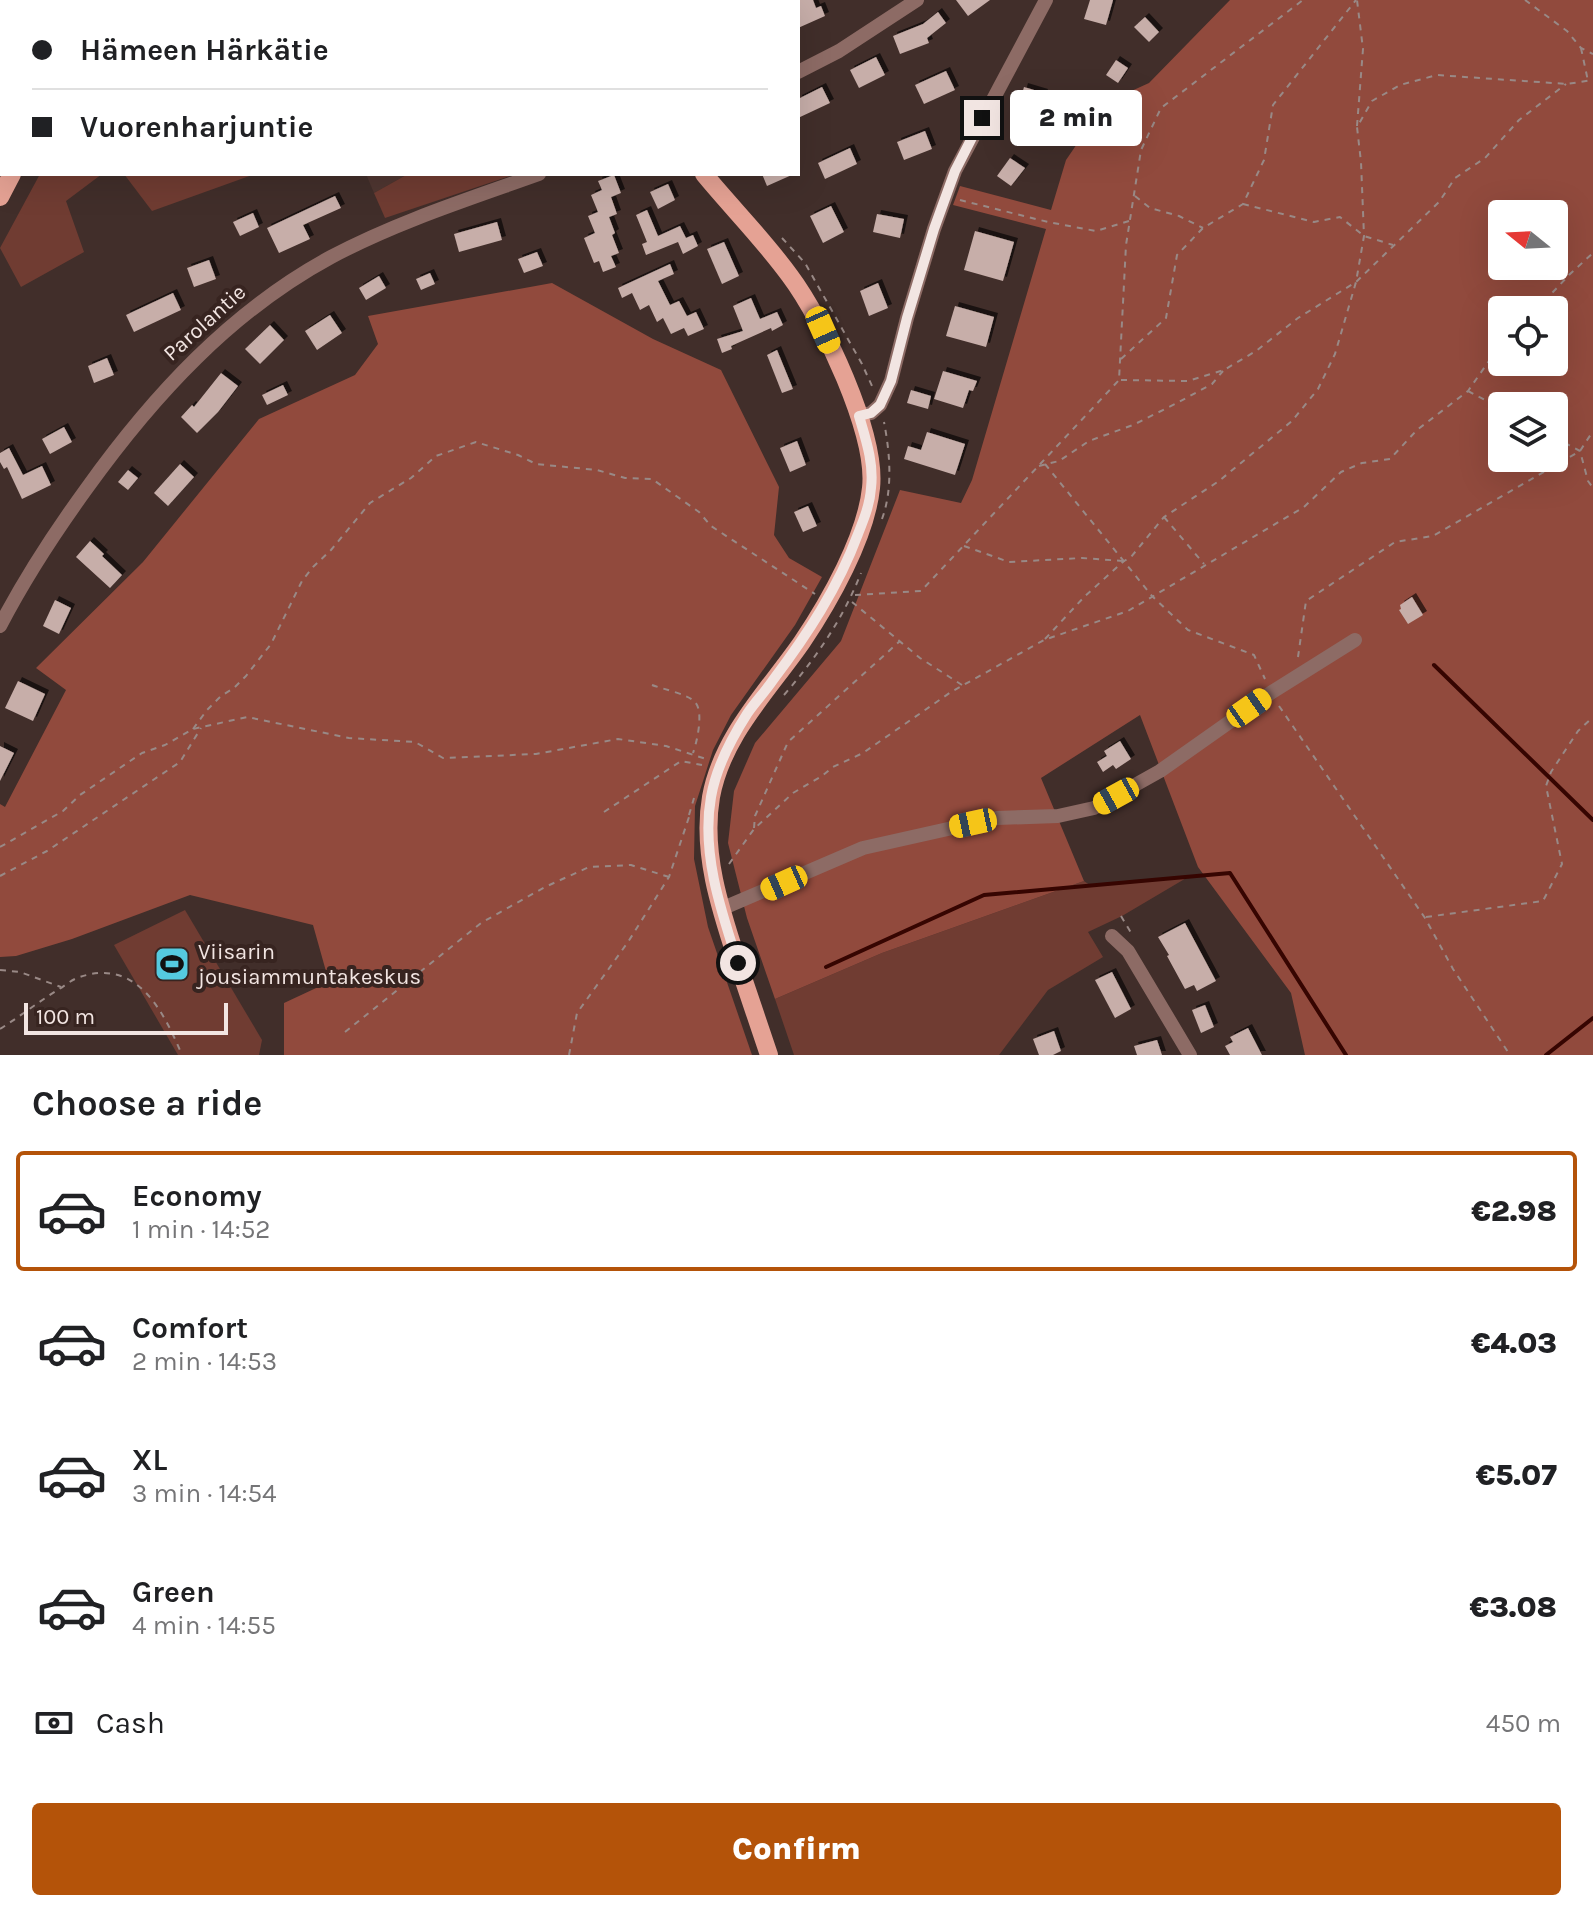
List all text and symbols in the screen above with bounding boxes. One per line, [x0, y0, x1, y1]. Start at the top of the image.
text: Hämeen Härkätie [80, 32, 329, 68]
callout: 2 min [1010, 90, 1142, 146]
route end [964, 100, 1000, 136]
text: 2 min [1039, 102, 1113, 133]
text: Vuorenharjuntie [80, 109, 313, 145]
north arrow [1488, 200, 1568, 280]
map controls [1488, 200, 1568, 472]
street label: Parolantie [158, 279, 251, 367]
button: locate [1488, 296, 1568, 376]
car [802, 303, 844, 357]
button: layers [1488, 392, 1568, 472]
car [1222, 684, 1276, 732]
car [1089, 774, 1143, 818]
car [947, 806, 999, 840]
car [757, 862, 811, 904]
place label: Viisarin jousiammuntakeskus [196, 939, 421, 990]
sports icon: Viisarin jousiammuntakeskus [153, 945, 191, 983]
route start [720, 945, 756, 981]
scale bar [24, 999, 228, 1035]
text: 100 m [36, 1004, 95, 1030]
text: Choose a ride [32, 1082, 262, 1124]
icon: car [36, 1175, 108, 1247]
text: Economy [132, 1178, 262, 1214]
text: €2.98 [1471, 1193, 1557, 1229]
text: 1 min · 14:52 [132, 1214, 270, 1245]
icon: car [36, 1307, 108, 1379]
text: Comfort [132, 1310, 248, 1346]
text: €4.03 [1471, 1325, 1557, 1361]
text: 2 min · 14:53 [132, 1346, 277, 1377]
icon: car [36, 1439, 108, 1511]
text: XL [132, 1442, 167, 1478]
text: €5.07 [1476, 1457, 1557, 1493]
text: 3 min · 14:54 [132, 1478, 277, 1509]
icon: car [36, 1571, 108, 1643]
text: Green [132, 1574, 215, 1610]
text: €3.08 [1469, 1589, 1557, 1625]
text: 4 min · 14:55 [132, 1610, 276, 1641]
icon: cash [32, 1701, 76, 1745]
text: Cash [96, 1705, 165, 1741]
text: 450 m [1486, 1708, 1561, 1739]
button: Confirm [32, 1803, 1561, 1895]

